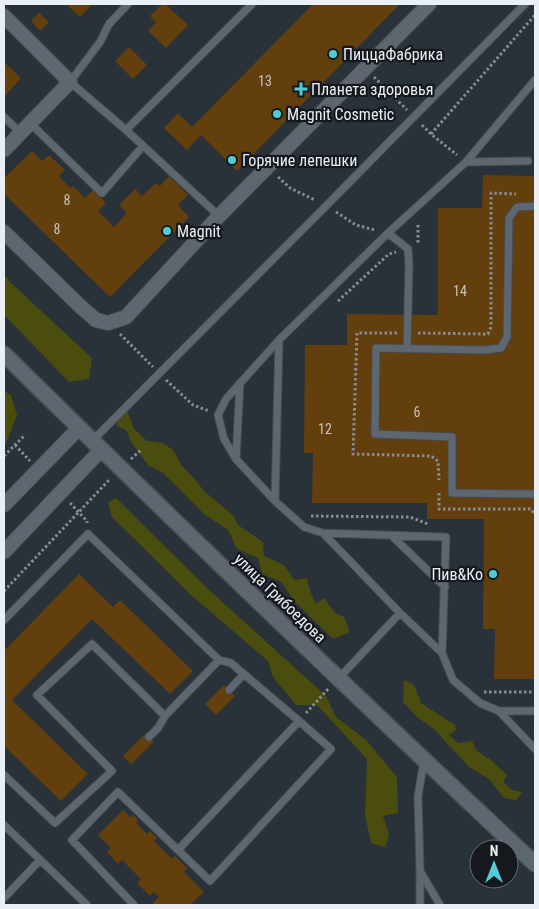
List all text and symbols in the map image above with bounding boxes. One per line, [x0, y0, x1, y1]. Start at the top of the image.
place label: ПиццаФабрика [343, 45, 443, 64]
marker: ПиццаФабрика [327, 48, 339, 60]
house number: 13 [258, 73, 272, 89]
place label: Планета здоровья [311, 80, 433, 99]
marker: Планета здоровья [295, 83, 307, 95]
place label: Magnit Cosmetic [287, 105, 394, 124]
marker: Magnit Cosmetic [271, 108, 283, 120]
place label: Горячие лепешки [242, 151, 357, 170]
marker: Горячие лепешки [226, 154, 238, 166]
house number: 8 [64, 192, 71, 208]
house number: 8 [54, 221, 61, 237]
place label: Magnit [177, 222, 221, 241]
marker: Magnit [161, 225, 173, 237]
house number: 14 [453, 283, 467, 299]
house number: 6 [414, 404, 421, 420]
house number: 12 [318, 421, 332, 437]
street label: улица Грибоедова [230, 549, 330, 647]
place label: Пив&Ко [431, 565, 483, 584]
marker: Пив&Ко [487, 568, 499, 580]
north arrow [469, 839, 519, 889]
text: N [490, 843, 498, 859]

